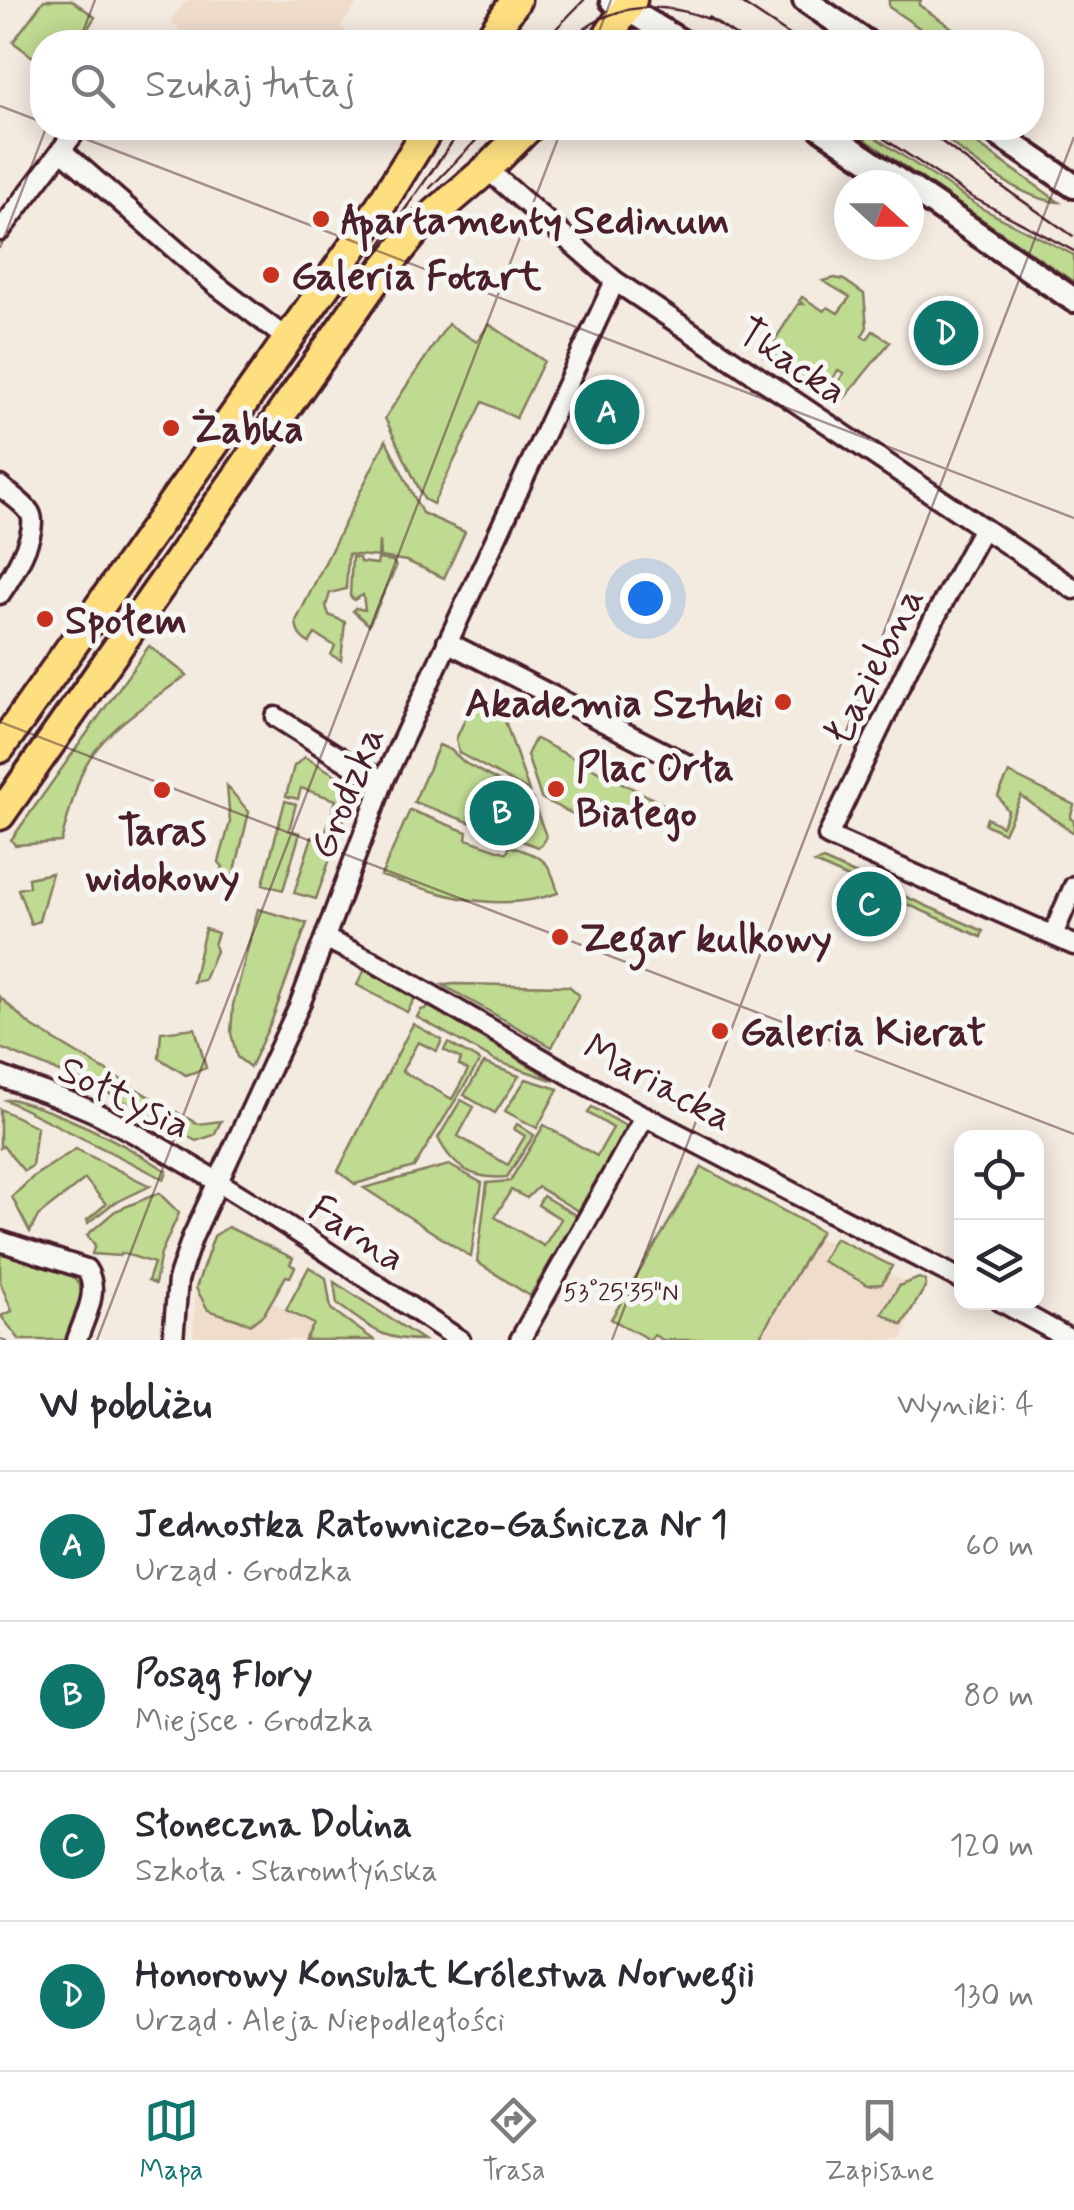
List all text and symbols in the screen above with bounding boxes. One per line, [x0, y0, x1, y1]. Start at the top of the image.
search box [30, 30, 1044, 140]
icon: search [65, 58, 120, 113]
text: Szukaj tutaj [145, 61, 355, 110]
north arrow [834, 170, 924, 260]
place label: Apartamenty Sedinum [341, 196, 729, 252]
marker: Apartamenty Sedinum [310, 208, 332, 230]
place label: Galeria Fotart [291, 252, 542, 304]
marker: Galeria Fotart [260, 264, 282, 286]
pin: D [914, 296, 978, 370]
street label: Tkacka [726, 307, 856, 418]
pin: A [574, 374, 640, 450]
place label: Żabka [191, 405, 304, 457]
marker: Żabka [160, 417, 182, 439]
your location [620, 573, 671, 624]
street label: Łaziebna [814, 579, 937, 754]
place label: Społem [65, 596, 187, 648]
marker: Społem [34, 608, 56, 630]
place label: Akademia Sztuki [465, 679, 763, 731]
marker: Akademia Sztuki [772, 691, 794, 713]
street label: Grodzka [298, 719, 398, 867]
place label: Plac Orła Białego [576, 743, 734, 842]
pin: B [470, 776, 534, 850]
marker: Plac Orła Białego [545, 778, 567, 800]
marker: Taras widokowy [151, 779, 173, 801]
place label: Taras widokowy [84, 807, 240, 905]
pin: C [836, 866, 902, 942]
place label: Zegar kulkowy [580, 914, 832, 971]
marker: Zegar kulkowy [549, 926, 571, 948]
place label: Galeria Kierat [740, 1008, 986, 1060]
marker: Galeria Kierat [709, 1020, 731, 1042]
street label: Mariacka [574, 1023, 742, 1145]
street label: Sołtysia [49, 1044, 199, 1153]
map controls [954, 1130, 1044, 1310]
button: locate [954, 1130, 1044, 1220]
street label: Farna [298, 1184, 415, 1285]
button: layers [954, 1220, 1044, 1310]
text: 53°25'35"N [563, 1277, 679, 1310]
text: W pobliżu [40, 1378, 212, 1433]
text: Wyniki: 4 [897, 1384, 1034, 1426]
text: Jednostka Ratowniczo-Gaśnicza Nr 1 [135, 1501, 728, 1550]
text: A [62, 1525, 83, 1567]
text: 60 m [965, 1525, 1034, 1567]
text: Urząd · Grodzka [135, 1550, 353, 1592]
text: Posąg Flory [135, 1651, 313, 1700]
text: B [62, 1675, 83, 1717]
text: 80 m [964, 1675, 1034, 1717]
text: Miejsce · Grodzka [135, 1700, 373, 1742]
text: Słoneczna Dolina [135, 1801, 412, 1850]
text: C [61, 1825, 84, 1867]
text: 120 m [949, 1825, 1034, 1867]
text: Szkoła · Staromłyńska [135, 1850, 438, 1892]
text: Honorowy Konsulat Królestwa Norwegii [135, 1951, 755, 2000]
text: D [61, 1975, 84, 2017]
text: 130 m [953, 1975, 1034, 2017]
text: Urząd · Aleja Niepodległości [135, 2000, 505, 2042]
tab: Mapa [140, 2093, 203, 2190]
tab: Trasa [482, 2093, 546, 2190]
tab: Zapisane [825, 2093, 934, 2190]

